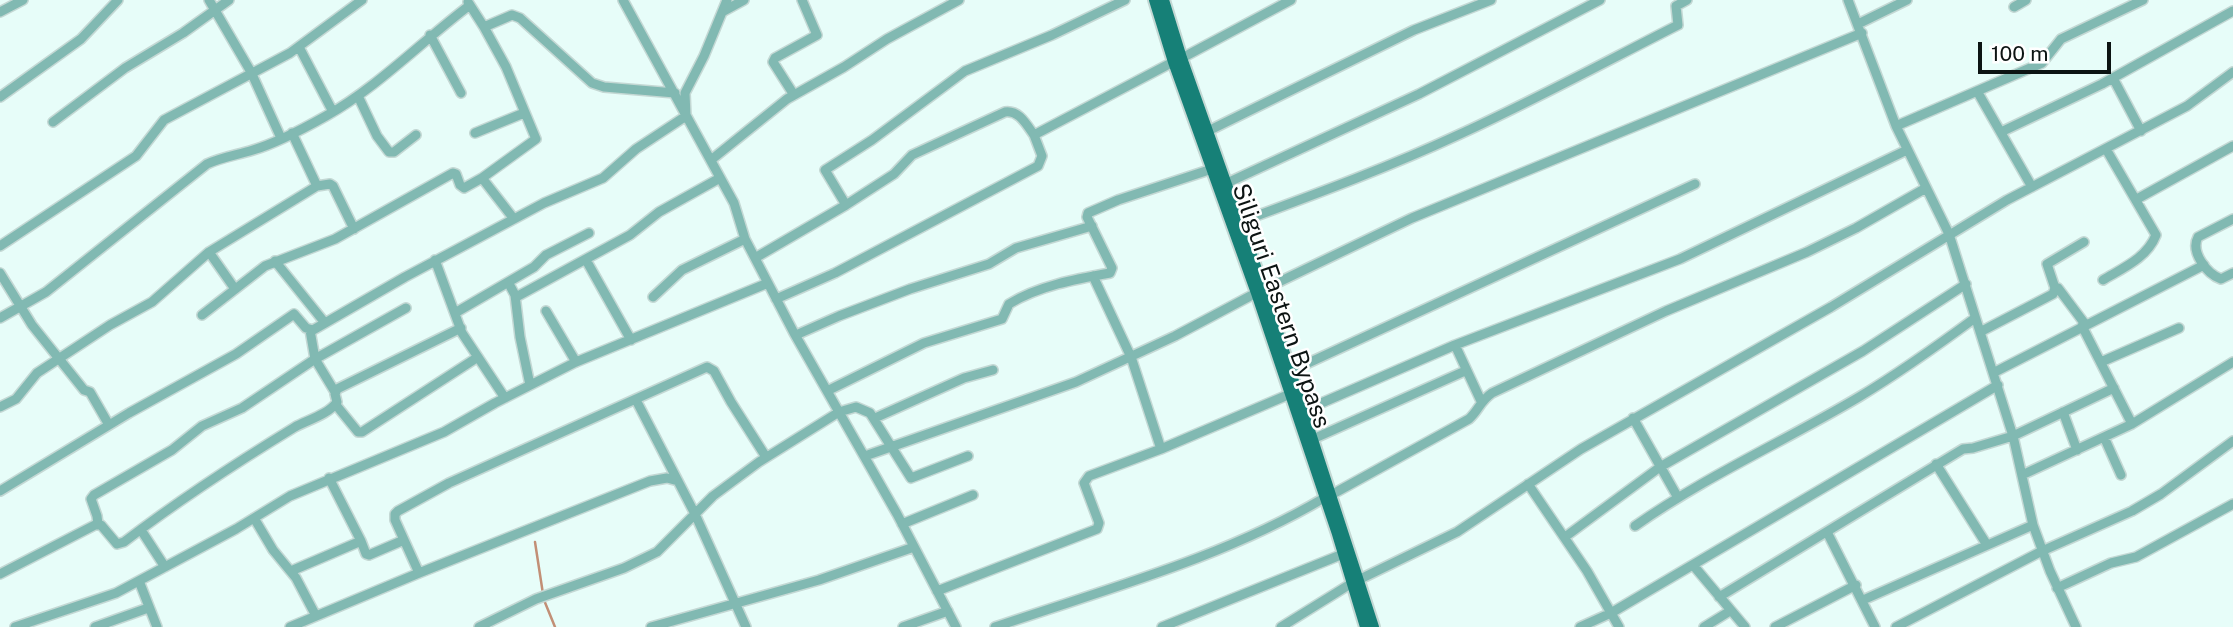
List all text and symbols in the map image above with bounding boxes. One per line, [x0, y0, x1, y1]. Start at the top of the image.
scale bar [1981, 28, 2114, 72]
text: 100 m [1991, 41, 2048, 66]
street label: Siliguri Eastern Bypass [1226, 180, 1336, 432]

